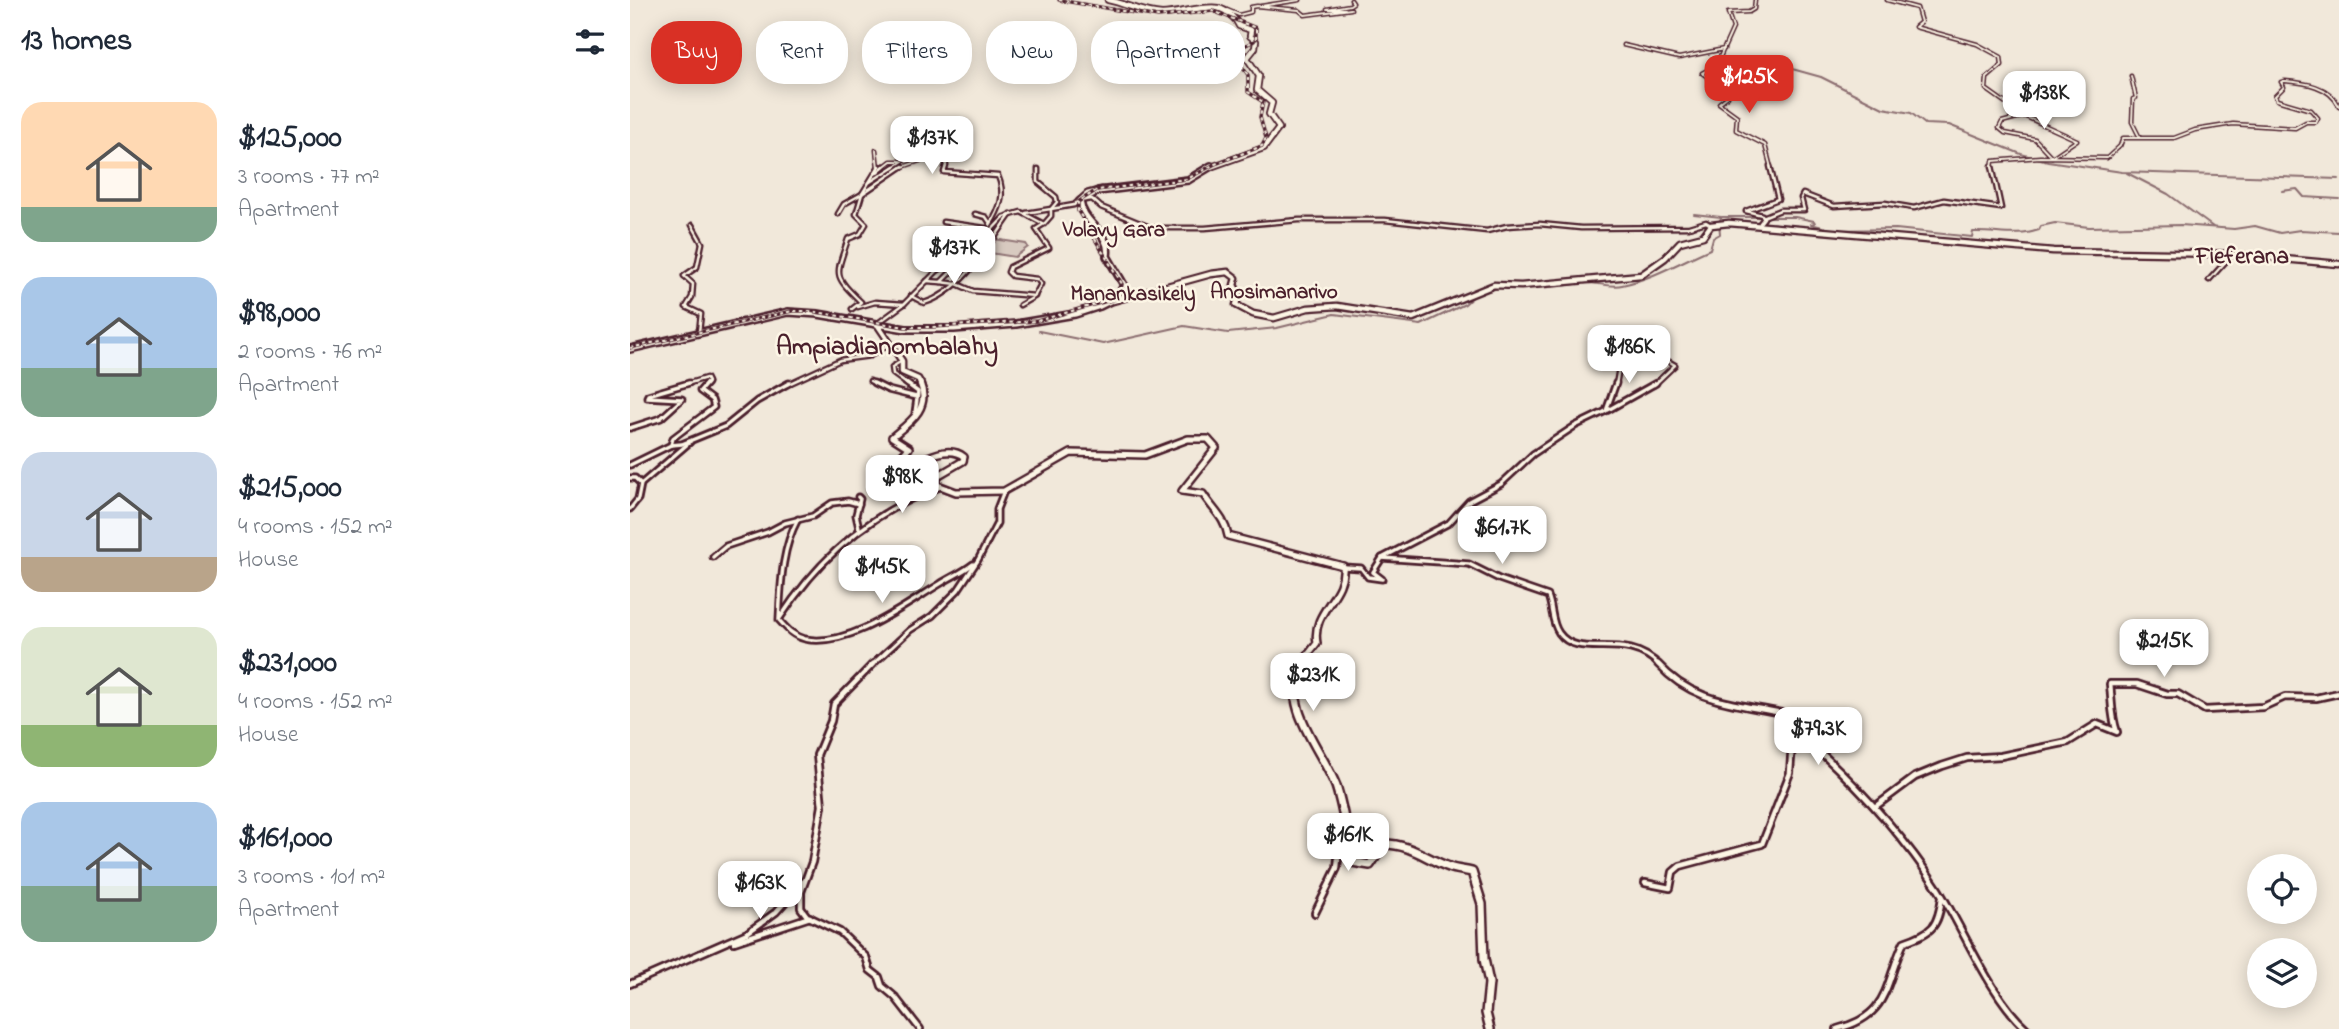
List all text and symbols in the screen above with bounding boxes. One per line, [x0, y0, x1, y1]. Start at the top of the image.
text: 13 homes [21, 20, 132, 64]
chip: Buy [651, 21, 742, 84]
chip: Rent [756, 21, 848, 84]
chip: Filters [862, 21, 972, 84]
chip: New [986, 21, 1077, 84]
chip: Apartment [1091, 21, 1245, 84]
icon: filters [571, 23, 609, 61]
pin: $125K [1700, 55, 1798, 115]
text: $125K [1721, 61, 1777, 94]
pin: $138K [1995, 72, 2093, 131]
text: $138K [2019, 77, 2069, 110]
pin: $137K [883, 116, 981, 176]
text: $125,000 [238, 117, 342, 161]
text: $137K [906, 122, 958, 155]
icon: home [77, 130, 161, 214]
text: 3 rooms · 77 m² [238, 161, 380, 194]
text: Apartment [238, 194, 339, 227]
district label: Volavy Gara [1062, 216, 1165, 248]
pin: $137K [905, 226, 1003, 286]
text: $137K [928, 232, 980, 265]
district label: Fieferana [2194, 241, 2289, 274]
district label: Anosimanarivo [1210, 278, 1338, 308]
district label: Manankasikely [1071, 280, 1196, 312]
text: $98,000 [238, 292, 320, 336]
icon: home [77, 305, 161, 389]
pin: $186K [1580, 326, 1678, 385]
district label: Ampiadianombalahy [776, 329, 998, 367]
text: $186K [1603, 331, 1655, 364]
text: 2 rooms · 76 m² [238, 336, 382, 369]
text: Apartment [238, 369, 339, 402]
pin: $98K [861, 456, 943, 515]
text: $98K [882, 461, 922, 494]
text: $215,000 [238, 467, 342, 511]
icon: home [77, 480, 161, 564]
pin: $61.7K [1445, 506, 1559, 566]
text: 4 rooms · 152 m² [238, 511, 393, 544]
text: $61.7K [1474, 512, 1530, 545]
text: House [238, 544, 298, 577]
pin: $145K [833, 546, 931, 605]
text: $145K [854, 551, 910, 584]
pin: $215K [2115, 620, 2213, 679]
text: $215K [2136, 625, 2192, 658]
text: $231,000 [238, 642, 337, 686]
pin: $231K [1264, 654, 1362, 713]
icon: home [77, 655, 161, 739]
text: $231K [1286, 659, 1340, 692]
text: 4 rooms · 152 m² [238, 686, 393, 719]
pin: $79.3K [1761, 708, 1875, 767]
text: $79.3K [1790, 713, 1846, 746]
text: House [238, 719, 298, 752]
pin: $161K [1299, 814, 1397, 873]
text: $161,000 [238, 817, 332, 861]
text: $161K [1323, 819, 1373, 852]
icon: home [77, 830, 161, 914]
map controls [2247, 854, 2317, 1008]
button: locate [2247, 854, 2317, 924]
text: 3 rooms · 101 m² [238, 861, 385, 894]
pin: $163K [711, 862, 809, 921]
text: $163K [734, 867, 786, 900]
text: Apartment [238, 894, 339, 927]
button: layers [2247, 938, 2317, 1008]

